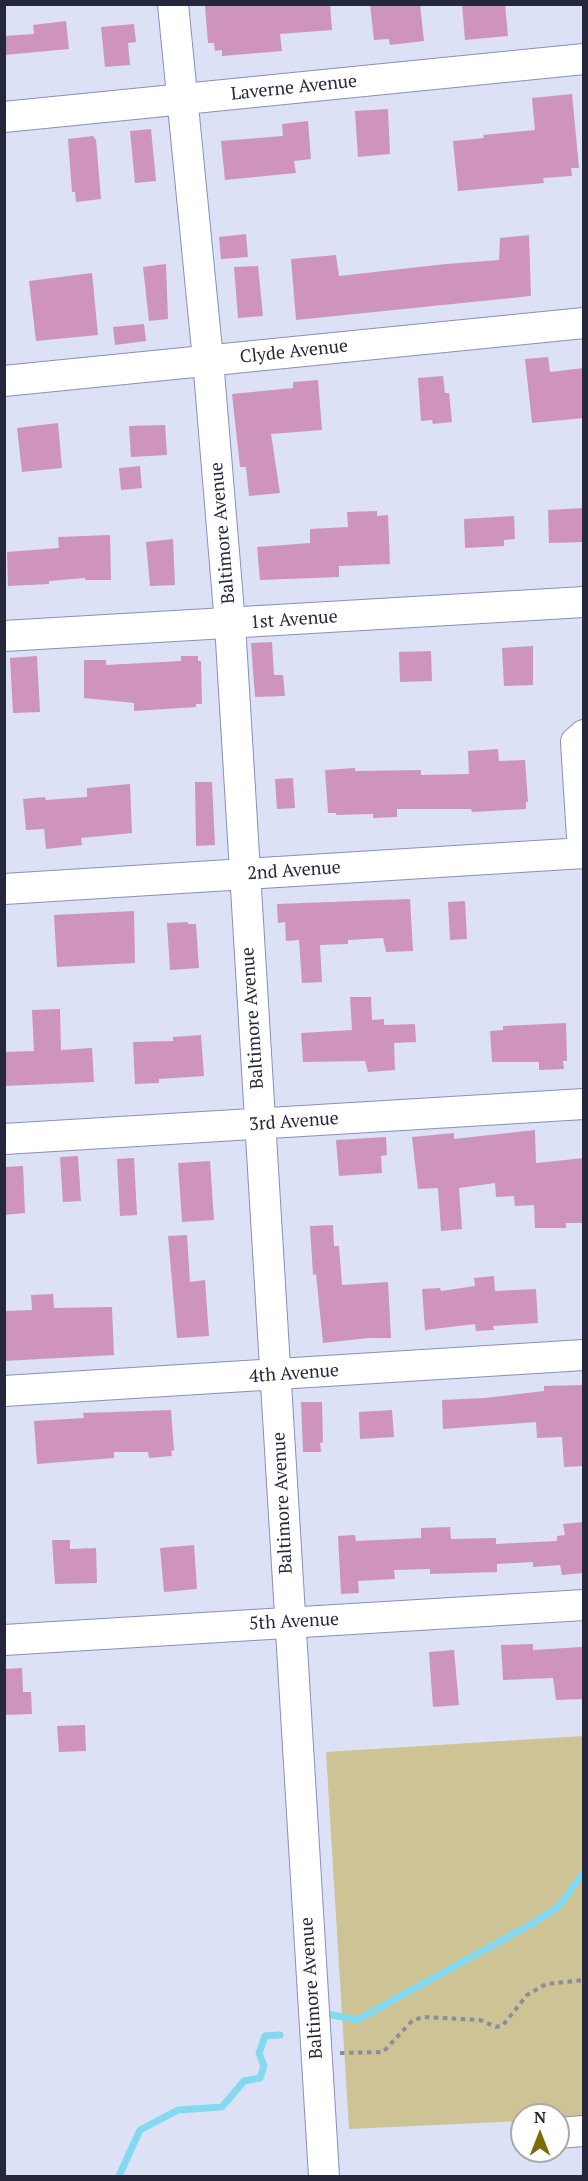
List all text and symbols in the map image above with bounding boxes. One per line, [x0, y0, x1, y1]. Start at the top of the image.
street label: Laverne Avenue [230, 71, 358, 105]
street label: Clyde Avenue [239, 336, 349, 368]
street label: Baltimore Avenue [206, 461, 240, 605]
street label: 1st Avenue [250, 606, 338, 634]
street label: 2nd Avenue [247, 857, 341, 885]
street label: Baltimore Avenue [237, 946, 269, 1090]
street label: 3rd Avenue [248, 1108, 340, 1136]
street label: 4th Avenue [248, 1360, 340, 1388]
street label: Baltimore Avenue [268, 1431, 298, 1575]
street label: 5th Avenue [248, 1609, 340, 1635]
street label: Baltimore Avenue [296, 1916, 328, 2060]
north arrow [510, 2103, 570, 2163]
text: N [534, 2106, 546, 2128]

